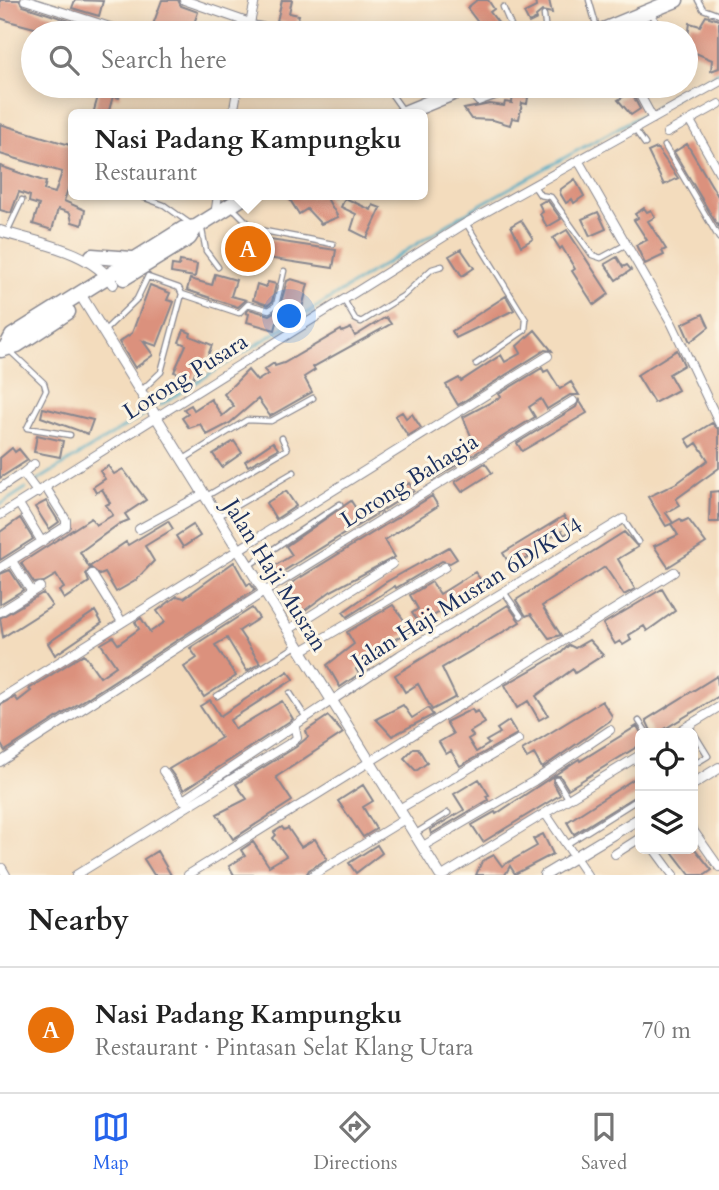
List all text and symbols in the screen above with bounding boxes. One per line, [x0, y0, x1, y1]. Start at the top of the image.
search box [21, 21, 698, 98]
icon: search [45, 41, 83, 79]
text: Search here [101, 42, 227, 77]
popup [68, 109, 428, 200]
text: Nasi Padang Kampungku [94, 122, 402, 157]
text: Restaurant [94, 157, 197, 188]
pin: A [225, 223, 271, 275]
your location [272, 299, 306, 333]
street label: Lorong Pusara [117, 326, 254, 427]
street label: Lorong Bahagia [335, 426, 484, 535]
street label: Jalan Haji Musran [215, 491, 335, 657]
street label: Jalan Haji Musran 6D/KU4 [344, 510, 589, 679]
map controls [635, 728, 698, 854]
button: locate [635, 728, 698, 791]
button: layers [635, 791, 698, 854]
text: Nearby [28, 900, 129, 941]
text: Nasi Padang Kampungku [95, 997, 402, 1032]
text: A [42, 1015, 60, 1046]
text: 70 m [642, 1015, 691, 1046]
text: Restaurant · Pintasan Selat Klang Utara [95, 1032, 474, 1063]
tab: Map [92, 1108, 130, 1176]
tab: Directions [314, 1108, 397, 1176]
tab: Saved [581, 1108, 627, 1176]

